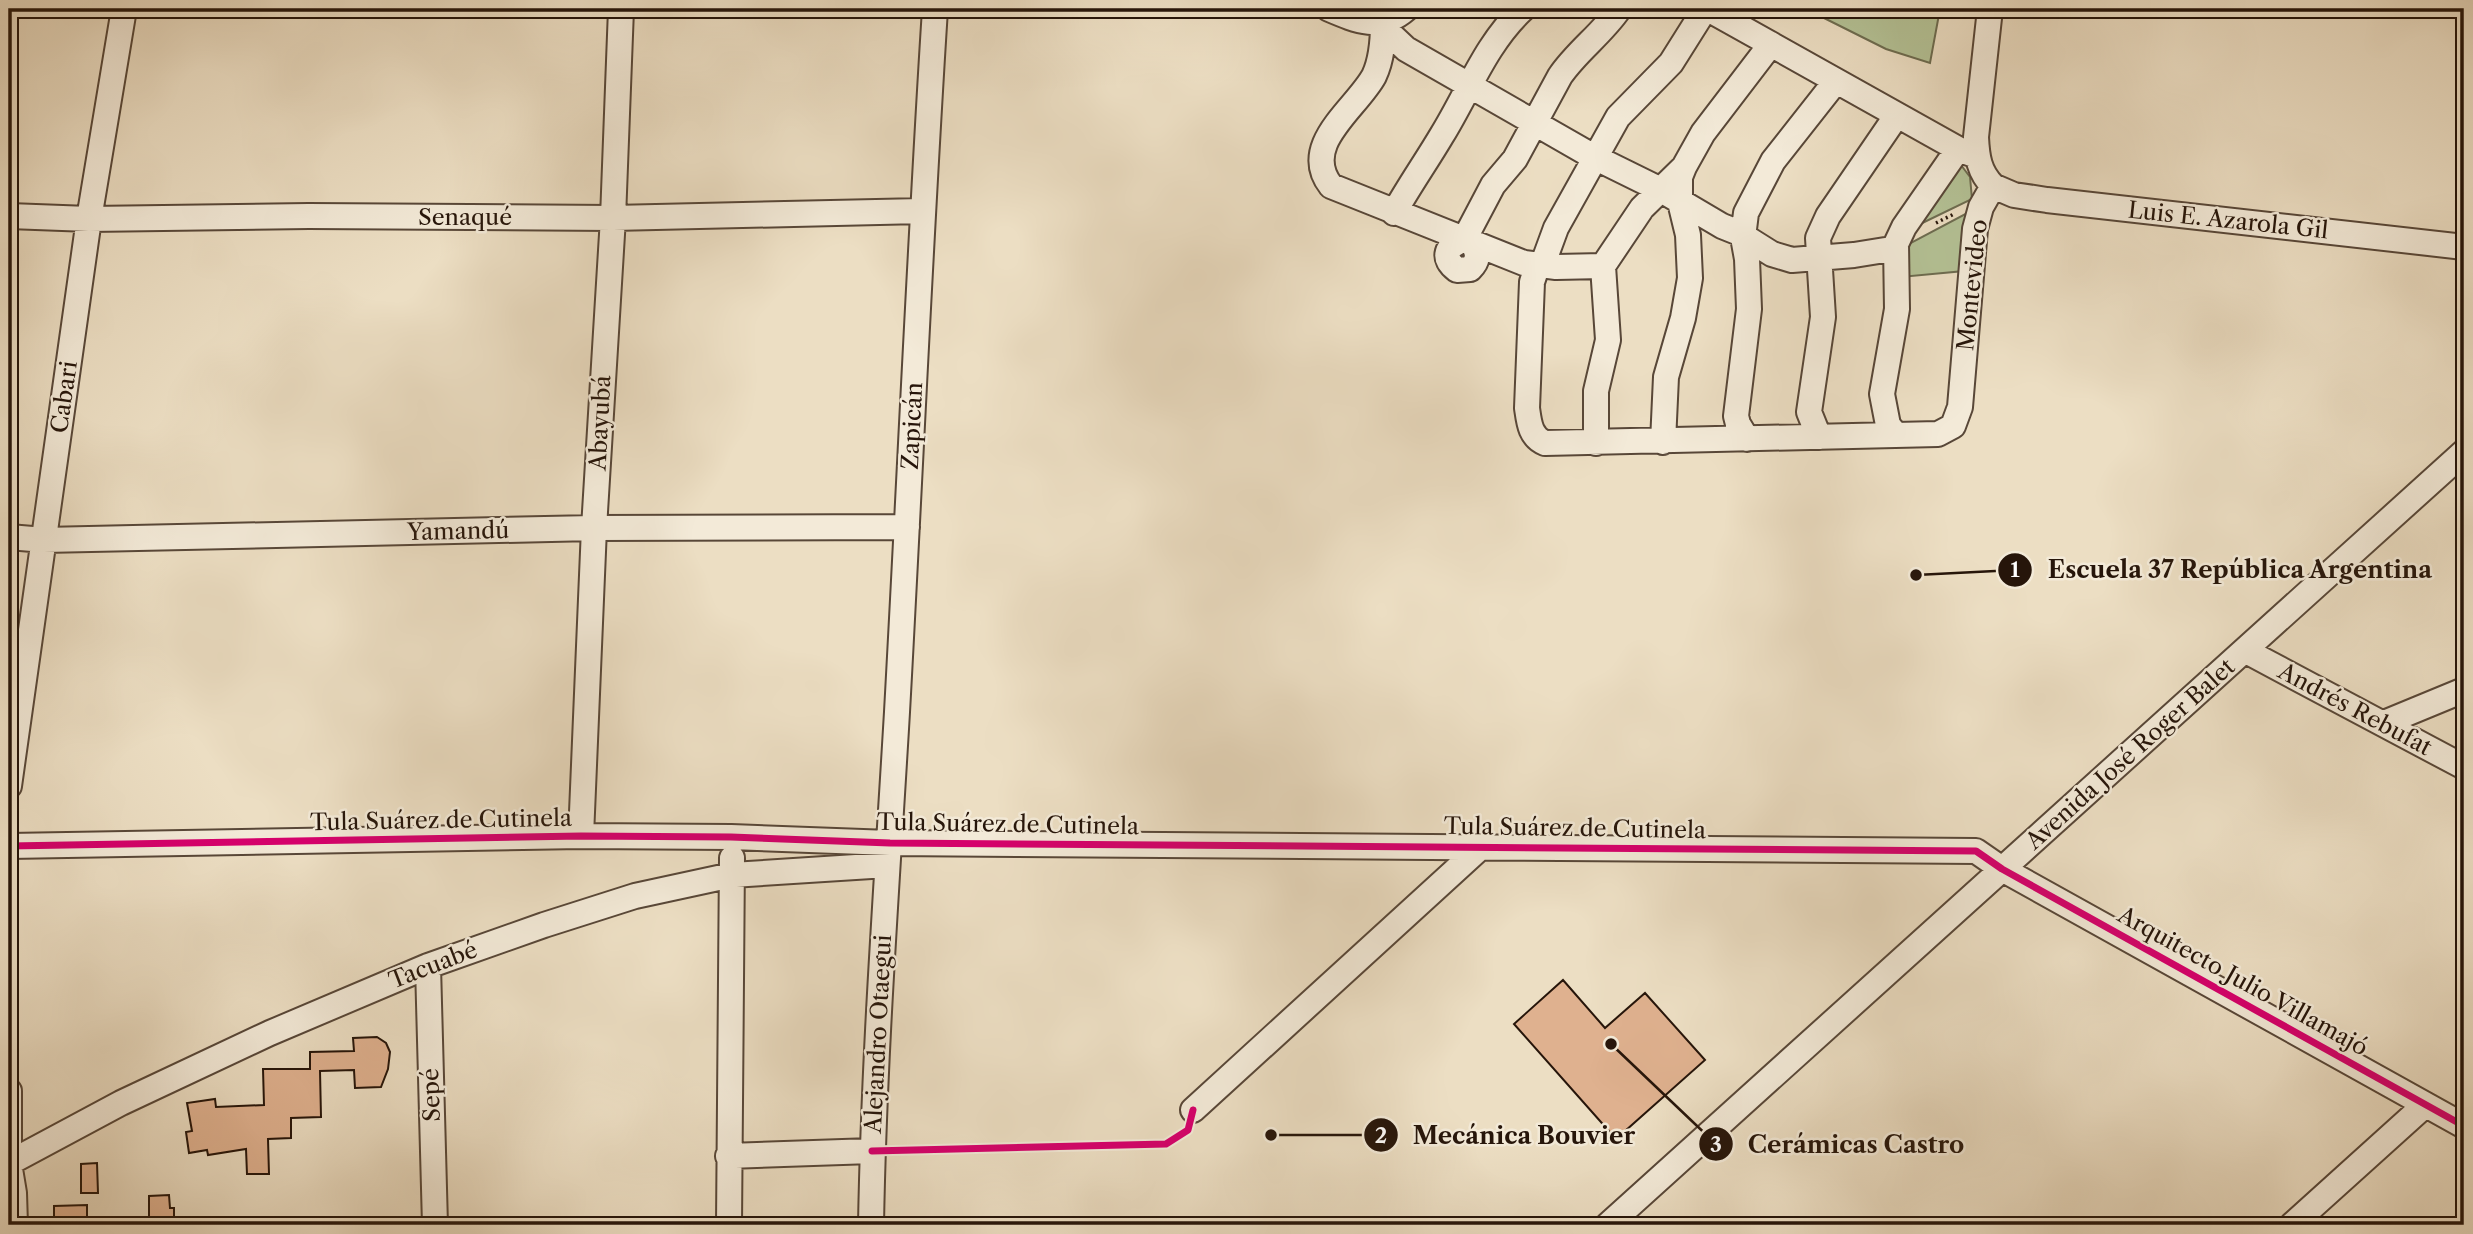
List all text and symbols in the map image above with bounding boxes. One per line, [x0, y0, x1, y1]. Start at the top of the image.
street label: Luis E. Azarola Gil [2127, 196, 2330, 244]
street label: Senaqué [418, 203, 512, 231]
street label: Montevideo [1951, 218, 1993, 352]
street label: Cabari [45, 359, 83, 435]
street label: Abayubá [583, 374, 617, 472]
street label: Zapicán [896, 382, 928, 470]
street label: Yamandú [406, 516, 509, 546]
callout: Escuela 37 República Argentina [1998, 547, 2447, 592]
text: Escuela 37 República Argentina [2048, 555, 2433, 584]
text: 1 [2010, 557, 2020, 582]
street label: Avenida José Roger Balet [2019, 653, 2240, 856]
street label: Andrés Rebufat [2273, 656, 2437, 761]
street label: Tula Suárez de Cutinela [310, 804, 573, 836]
street label: Tula Suárez de Cutinela [877, 808, 1140, 840]
street label: Tula Suárez de Cutinela [1444, 812, 1707, 844]
street label: Arquitecto Julio Villamajó [2112, 900, 2373, 1062]
street label: Alejandro Otaegui [859, 934, 897, 1135]
street label: Tacuabé [385, 935, 481, 995]
street label: Sepé [416, 1068, 446, 1122]
callout: Mecánica Bouvier [1364, 1113, 1649, 1158]
text: Mecánica Bouvier [1413, 1121, 1635, 1150]
callout: Cerámicas Castro [1699, 1122, 1978, 1167]
text: 2 [1375, 1123, 1387, 1148]
text: Cerámicas Castro [1748, 1130, 1964, 1159]
text: 3 [1710, 1132, 1722, 1157]

